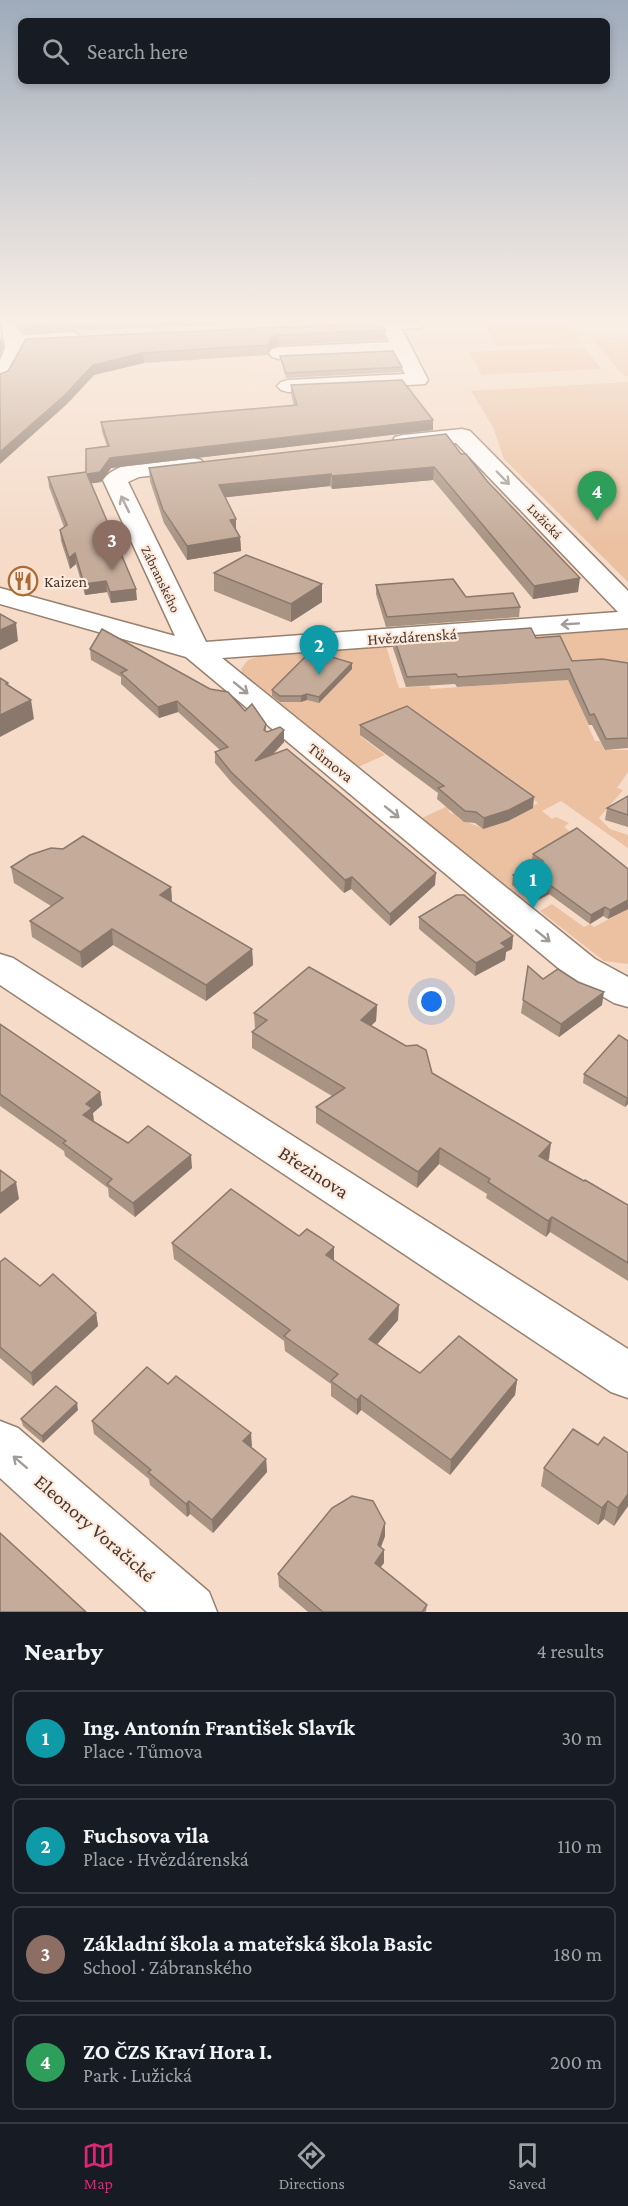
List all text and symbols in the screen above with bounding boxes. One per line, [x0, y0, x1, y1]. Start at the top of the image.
search box [18, 18, 610, 84]
icon: search [39, 35, 72, 68]
text: Search here [87, 39, 188, 64]
one-way arrow [496, 470, 510, 485]
pin: 4 [578, 472, 616, 521]
one-way arrow [119, 495, 131, 513]
street label: Lužická [524, 500, 566, 542]
pin: 3 [92, 520, 132, 570]
street label: Zábranského [138, 543, 184, 615]
restaurant icon: Kaizen [7, 565, 39, 597]
place label: Kaizen [44, 573, 87, 590]
one-way arrow [560, 619, 580, 630]
street label: Hvězdárenská [367, 625, 458, 648]
pin: 2 [300, 626, 338, 675]
one-way arrow [233, 682, 249, 695]
street label: Tůmova [305, 739, 357, 786]
one-way arrow [384, 805, 399, 819]
pin: 1 [514, 860, 552, 909]
one-way arrow [534, 929, 550, 942]
your location [417, 987, 446, 1016]
street label: Březinova [275, 1141, 353, 1203]
one-way arrow [12, 1455, 27, 1469]
street label: Eleonory Voračické [30, 1470, 160, 1587]
text: Nearby [24, 1637, 103, 1666]
text: 4 results [537, 1640, 604, 1662]
text: Ing. Antonín František Slavík [83, 1715, 355, 1740]
text: 1 [42, 1727, 49, 1749]
text: 30 m [561, 1727, 602, 1749]
text: Place · Tůmova [83, 1740, 203, 1762]
text: Fuchsova vila [83, 1823, 209, 1848]
text: 2 [40, 1835, 51, 1857]
text: 110 m [558, 1835, 602, 1857]
text: Place · Hvězdárenská [83, 1848, 249, 1870]
text: Základní škola a mateřská škola Basic [83, 1931, 432, 1956]
text: 3 [41, 1943, 50, 1965]
text: 180 m [553, 1943, 602, 1965]
text: School · Zábranského [83, 1956, 252, 1978]
text: ZO ČZS Kraví Hora I. [83, 2039, 272, 2064]
text: 4 [40, 2051, 51, 2073]
text: 200 m [550, 2051, 602, 2073]
text: Park · Lužická [83, 2064, 192, 2086]
tab: Map [82, 2139, 115, 2192]
tab: Directions [279, 2139, 345, 2192]
tab: Saved [509, 2139, 546, 2192]

